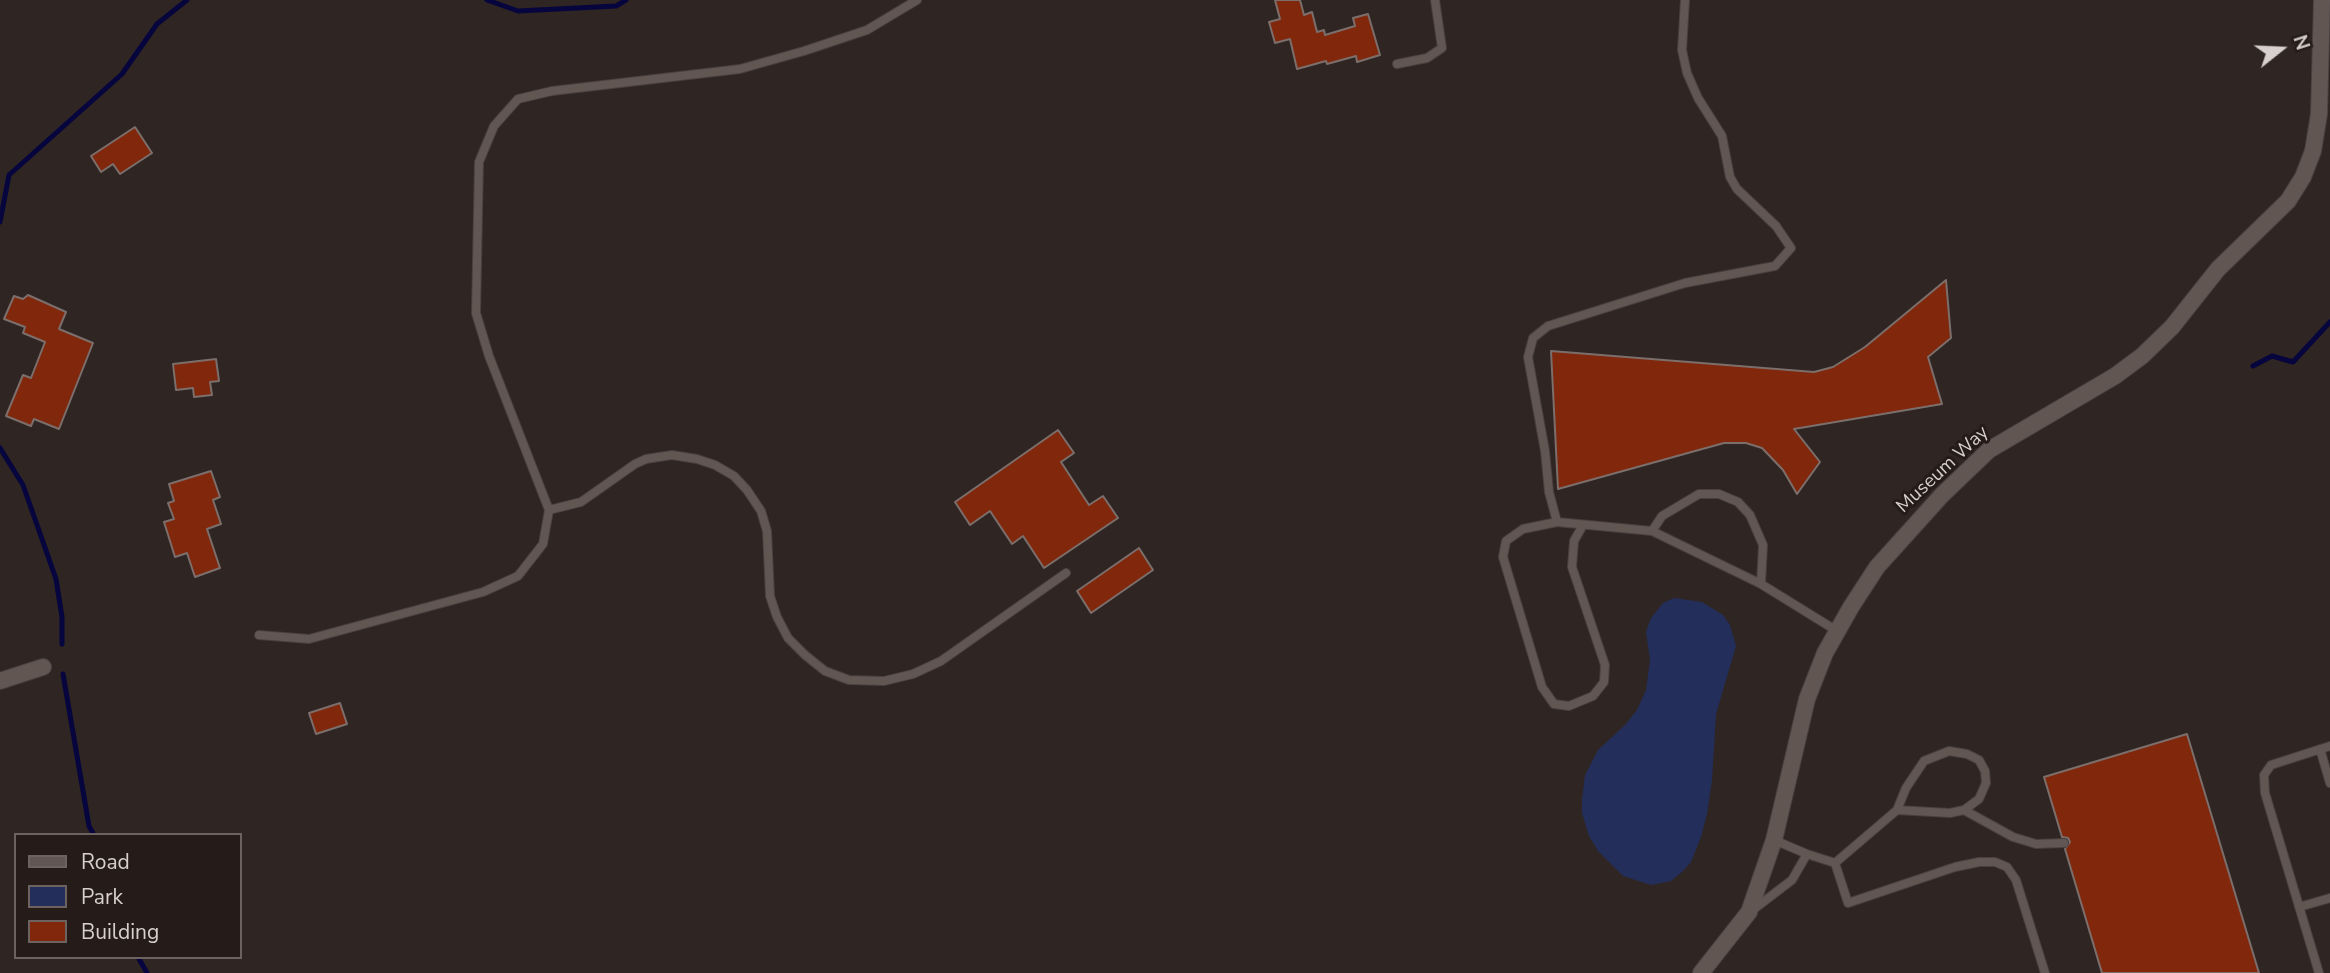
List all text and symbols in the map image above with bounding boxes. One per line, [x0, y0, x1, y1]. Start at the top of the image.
north arrow [2246, 14, 2316, 84]
text: N [2286, 32, 2316, 53]
street label: Museum Way [1892, 422, 1994, 518]
legend [14, 833, 242, 959]
text: Road [81, 848, 130, 876]
text: Park [81, 883, 123, 911]
text: Building [81, 918, 159, 946]

